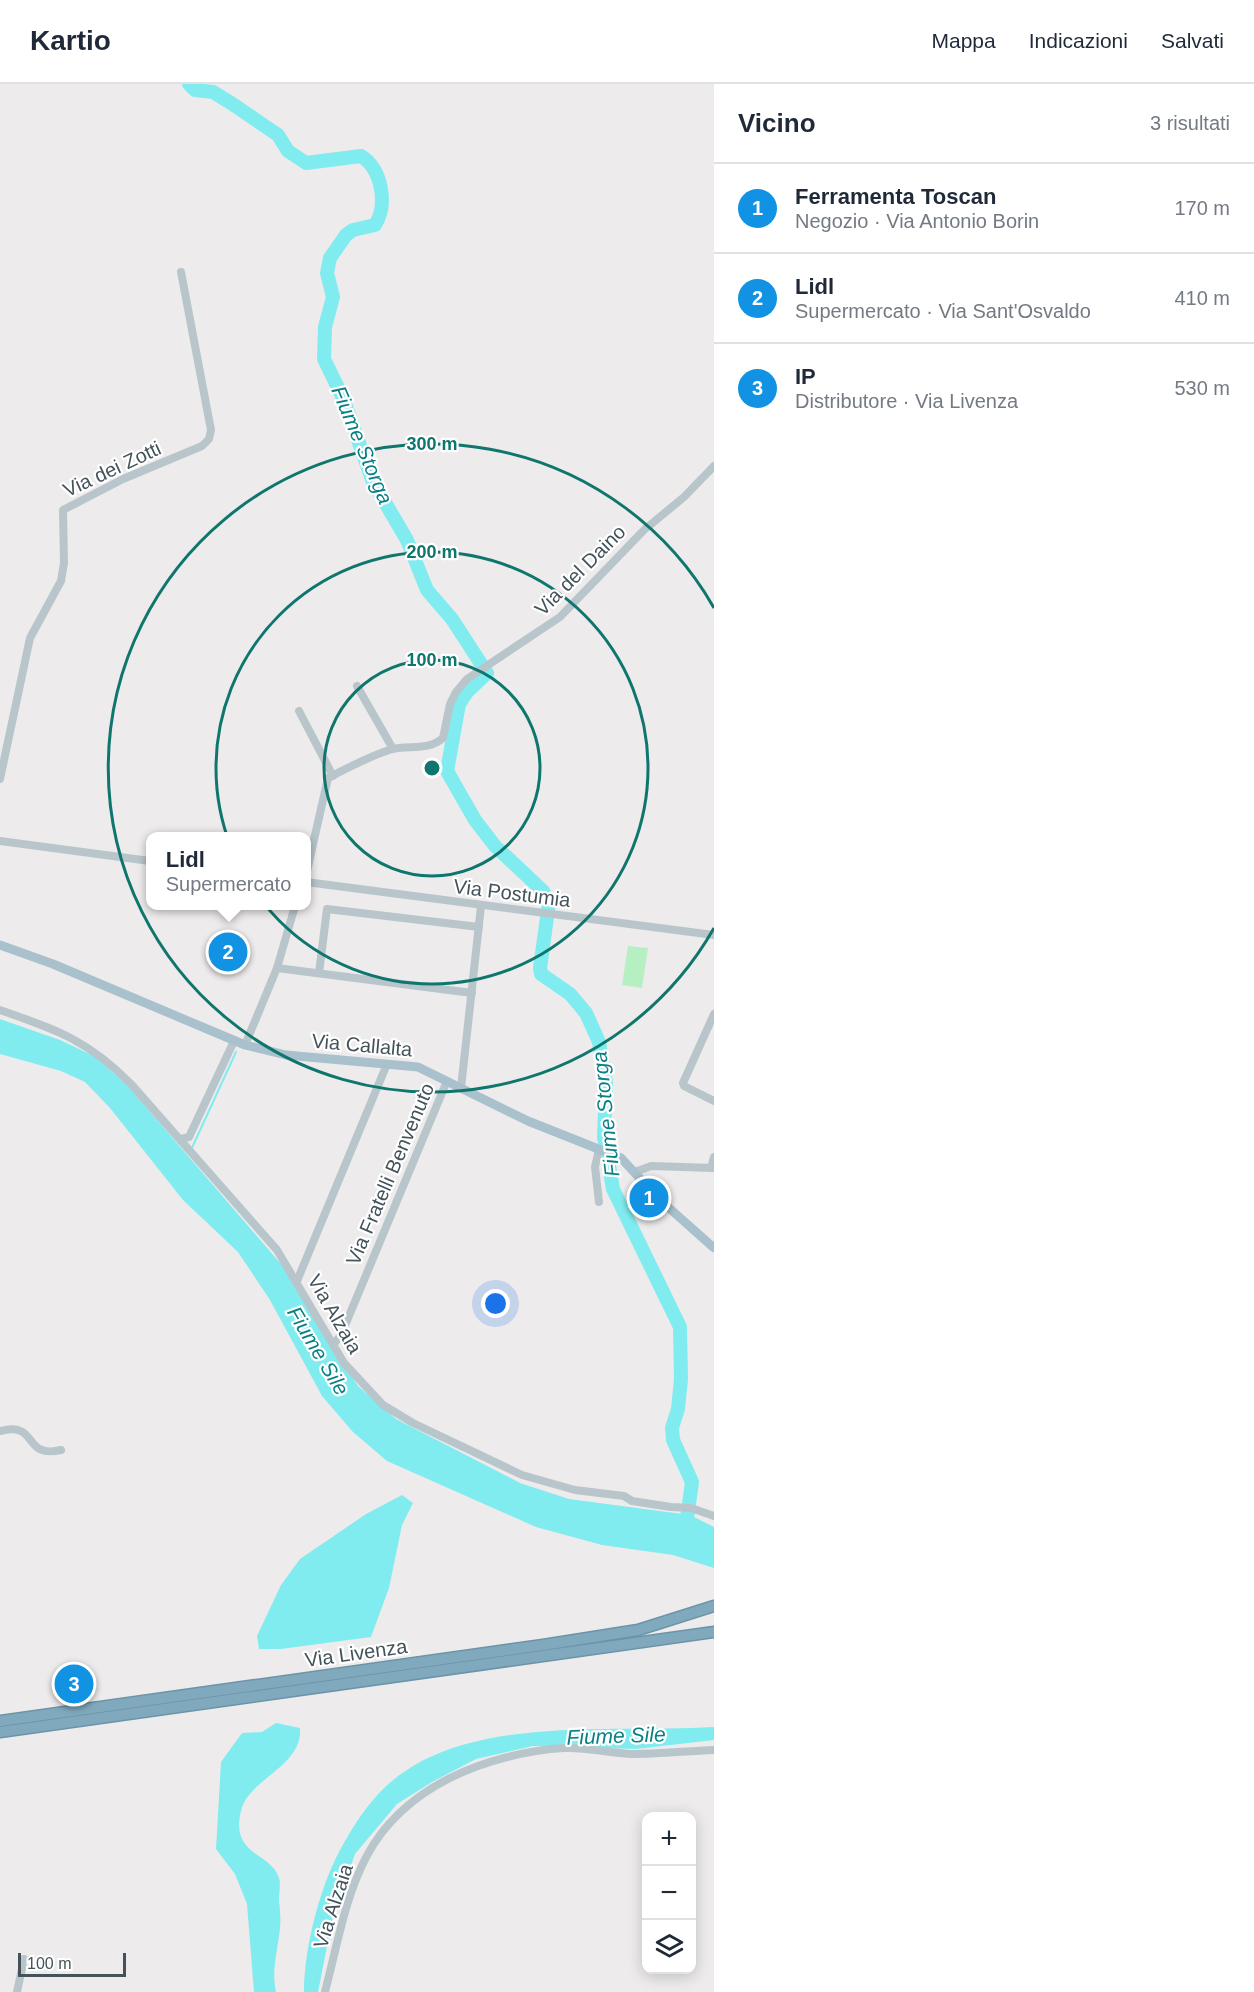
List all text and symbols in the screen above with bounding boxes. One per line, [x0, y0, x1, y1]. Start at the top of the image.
text: Kartio [30, 25, 111, 56]
text: Mappa [932, 29, 996, 52]
text: Indicazioni [1029, 29, 1128, 52]
text: Salvati [1161, 29, 1224, 52]
text: Vicino [738, 108, 816, 138]
text: 3 risultati [1150, 112, 1230, 134]
text: Ferramenta Toscan [795, 184, 996, 209]
text: 1 [752, 197, 763, 219]
text: 170 m [1174, 197, 1230, 219]
text: Negozio · Via Antonio Borin [795, 210, 1039, 232]
text: Lidl [795, 274, 834, 299]
text: 2 [752, 287, 763, 309]
text: 410 m [1174, 287, 1230, 309]
text: Supermercato · Via Sant'Osvaldo [795, 300, 1091, 322]
text: IP [795, 364, 816, 389]
text: 3 [752, 377, 763, 399]
text: 530 m [1174, 377, 1230, 399]
water label: Fiume Storga [327, 382, 398, 507]
text: Distributore · Via Livenza [795, 390, 1018, 412]
text: 300 m [406, 434, 458, 454]
street label: Via dei Zotti [60, 437, 164, 501]
street label: Via del Daino [530, 520, 630, 620]
text: 200 m [406, 542, 458, 562]
text: 100 m [406, 650, 458, 670]
centre of rings [422, 758, 442, 778]
popup [146, 832, 311, 910]
text: Lidl [166, 847, 205, 872]
text: Supermercato [166, 873, 291, 895]
street label: Via Postumia [452, 875, 573, 911]
pin: 2 [208, 930, 248, 974]
street label: Via Callalta [311, 1030, 414, 1060]
water label: Fiume Storga [587, 1050, 624, 1178]
street label: Via Fratelli Benvenuto [342, 1080, 438, 1268]
pin: 1 [630, 1176, 668, 1220]
street label: Via Alzaia [304, 1271, 367, 1358]
your location [481, 1289, 510, 1318]
water label: Fiume Sile [283, 1302, 354, 1399]
street label: Via Livenza [303, 1635, 409, 1671]
pin: 3 [54, 1662, 94, 1706]
water label: Fiume Sile [566, 1722, 666, 1749]
map controls [642, 1812, 696, 1974]
button: + [642, 1812, 696, 1866]
street label: Via Alzaia [309, 1860, 357, 1951]
button: − [642, 1866, 696, 1920]
button: layers [642, 1920, 696, 1974]
scale bar [18, 1950, 126, 1978]
text: 100 m [27, 1955, 71, 1972]

